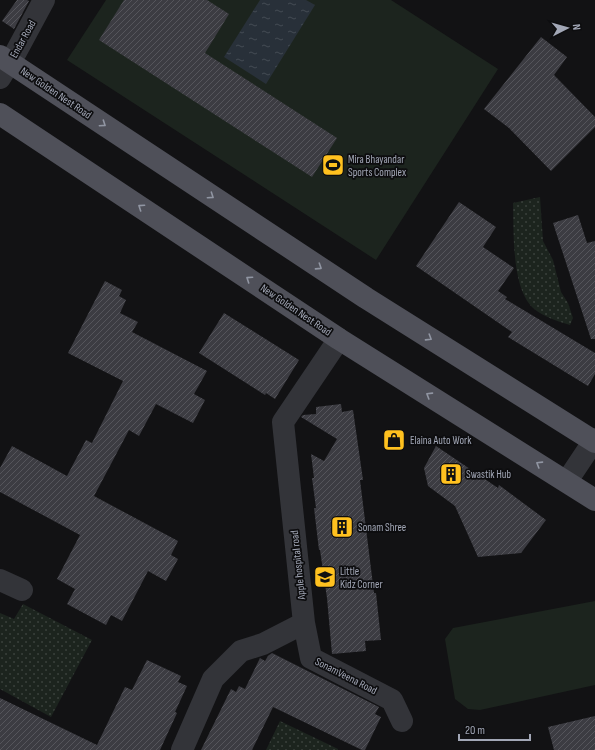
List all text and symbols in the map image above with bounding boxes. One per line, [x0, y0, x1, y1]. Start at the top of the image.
north arrow [547, 8, 587, 48]
street label: Endar Road [7, 17, 39, 60]
text: N [570, 23, 583, 31]
street label: New Golden Nest Road [18, 64, 94, 122]
one-way arrow [99, 119, 106, 127]
sports icon: Mira Bhayandar Sports Complex [320, 152, 346, 178]
place label: Mira Bhayandar Sports Complex [348, 153, 406, 179]
one-way arrow [207, 191, 214, 198]
one-way arrow [138, 205, 145, 212]
one-way arrow [315, 263, 322, 270]
one-way arrow [246, 276, 253, 283]
street label: New Golden Nest Road [258, 281, 334, 339]
one-way arrow [425, 333, 432, 340]
one-way arrow [426, 392, 433, 399]
shop icon: Elaina Auto Work [381, 427, 407, 453]
place label: Elaina Auto Work [410, 434, 472, 447]
building icon: Swastik Hub [438, 461, 464, 487]
one-way arrow [536, 461, 543, 469]
place label: Swastik Hub [466, 468, 511, 481]
building icon: Sonam Shree [329, 514, 355, 540]
place label: Sonam Shree [358, 521, 406, 534]
street label: Apple hospital road [288, 529, 308, 601]
school or university icon: Little Kidz Corner [312, 564, 338, 590]
place label: Little Kidz Corner [340, 565, 383, 591]
street label: SonamVeena Road [313, 655, 380, 697]
scale bar [459, 716, 530, 742]
text: 20 m [465, 723, 485, 738]

